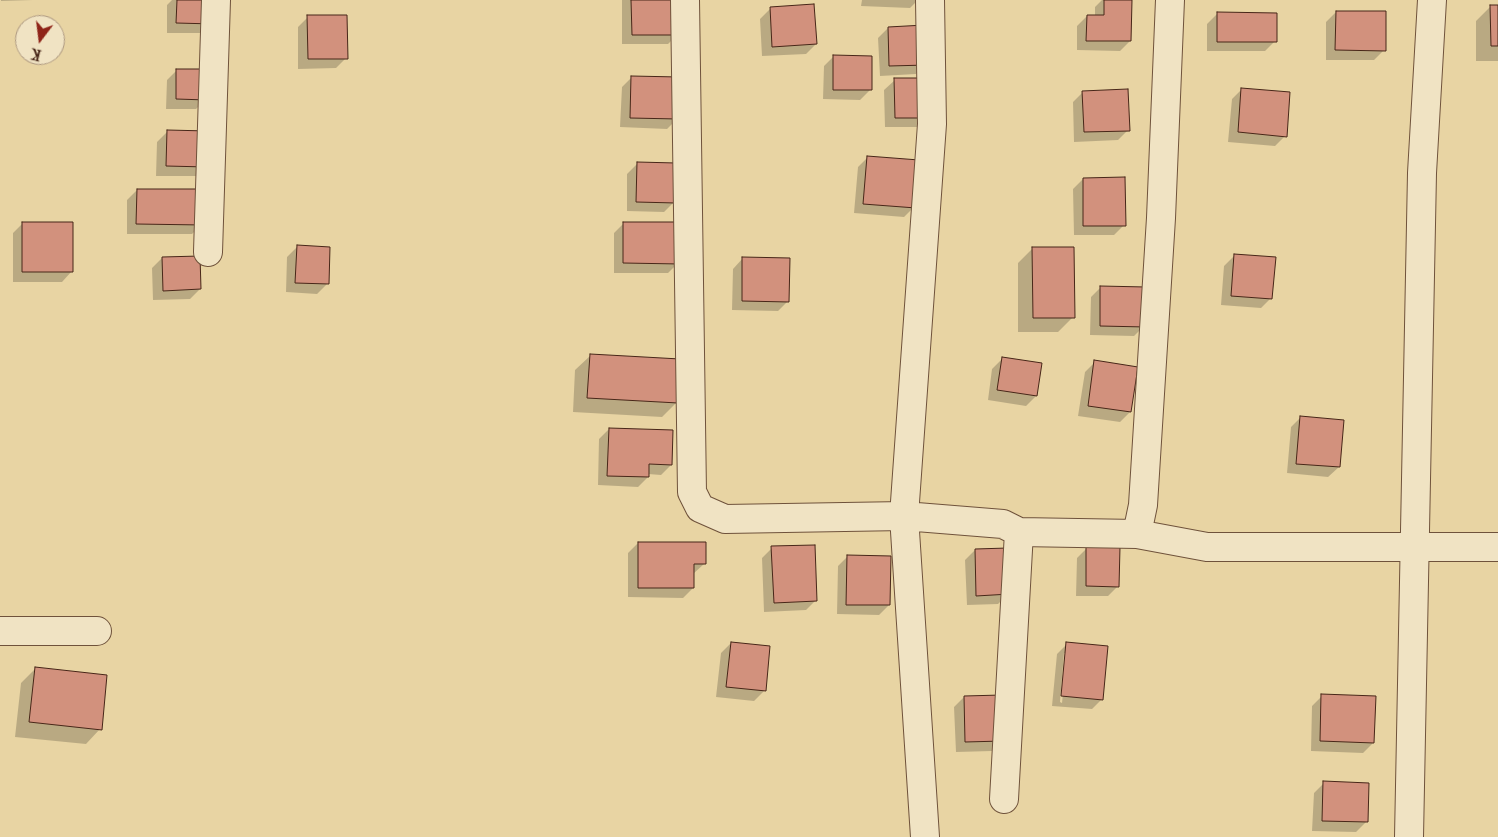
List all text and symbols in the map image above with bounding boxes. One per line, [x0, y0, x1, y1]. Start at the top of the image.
north arrow [15, 15, 65, 65]
text: K [29, 45, 43, 64]

